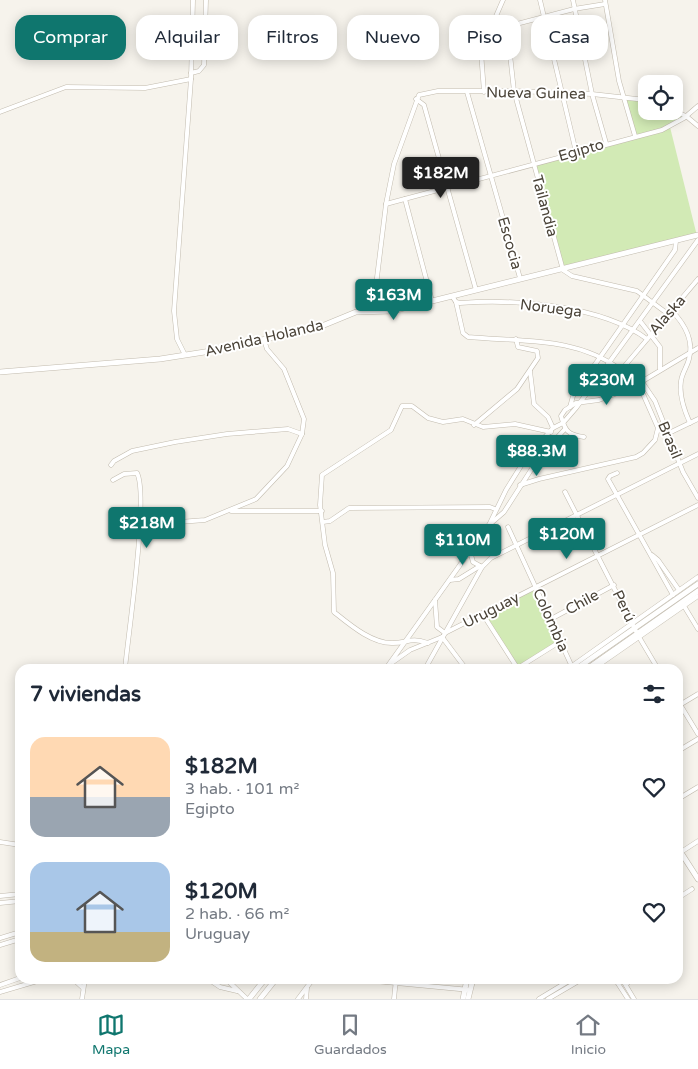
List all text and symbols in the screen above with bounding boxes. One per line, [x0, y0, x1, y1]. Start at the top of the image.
chip: Comprar [15, 15, 126, 60]
chip: Alquilar [136, 15, 238, 60]
chip: Filtros [248, 15, 337, 60]
chip: Nuevo [347, 15, 439, 60]
chip: Piso [449, 15, 521, 60]
chip: Casa [531, 15, 608, 60]
map controls [638, 75, 683, 120]
button: locate [638, 75, 683, 120]
street label: Nueva Guinea [486, 83, 586, 103]
street label: Egipto [556, 135, 606, 165]
pin: $182M [406, 156, 476, 199]
text: $182M [413, 163, 469, 183]
street label: Tailandia [528, 173, 562, 239]
street label: Escocia [494, 215, 526, 271]
pin: $163M [359, 278, 429, 321]
text: $163M [366, 285, 422, 305]
street label: Alaska [645, 291, 689, 339]
street label: Noruega [519, 295, 583, 321]
street label: Avenida Holanda [203, 316, 325, 360]
pin: $230M [572, 364, 642, 406]
text: $230M [579, 370, 635, 390]
street label: Brasil [654, 418, 686, 462]
pin: $88.3M [496, 434, 578, 477]
text: $88.3M [507, 441, 567, 461]
pin: $218M [112, 506, 182, 549]
text: $218M [119, 513, 175, 533]
pin: $120M [532, 518, 602, 560]
pin: $110M [428, 524, 498, 566]
text: $120M [539, 524, 595, 544]
text: $110M [435, 530, 491, 550]
street label: Colombia [529, 585, 573, 655]
street label: Chile [562, 586, 602, 618]
street label: Perú [609, 587, 639, 625]
street label: Uruguay [460, 588, 522, 632]
icon: filters [640, 680, 668, 708]
text: 7 viviendas [30, 682, 141, 707]
text: $182M [185, 754, 258, 779]
icon: home [70, 757, 130, 817]
icon: heart [640, 773, 668, 801]
text: 3 hab. · 101 m² [185, 779, 299, 799]
text: Egipto [185, 799, 235, 819]
text: $120M [185, 879, 258, 904]
icon: home [70, 882, 130, 942]
icon: heart [640, 898, 668, 926]
text: 2 hab. · 66 m² [185, 904, 289, 924]
text: Uruguay [185, 924, 250, 944]
tab: Mapa [92, 1011, 130, 1058]
tab: Guardados [314, 1011, 387, 1058]
tab: Inicio [571, 1011, 606, 1058]

